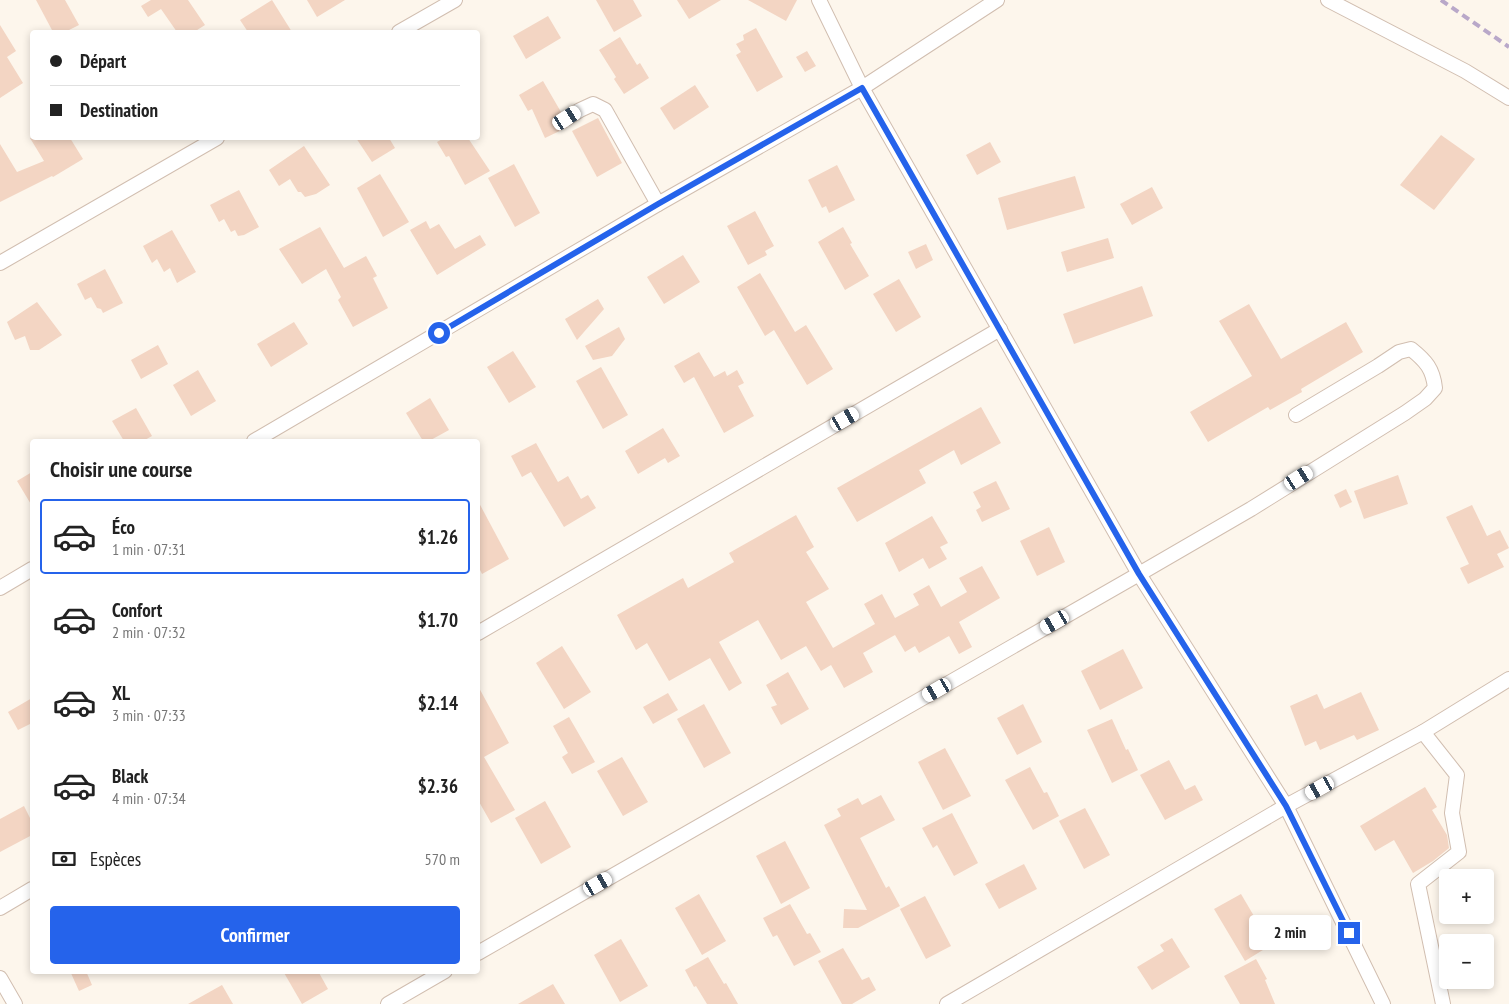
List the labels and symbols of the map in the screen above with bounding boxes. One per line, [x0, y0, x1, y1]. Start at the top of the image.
car [550, 104, 583, 132]
route start [428, 322, 450, 344]
car [828, 405, 861, 433]
car [1282, 464, 1315, 492]
car [1038, 608, 1071, 636]
car [920, 676, 953, 704]
car [1303, 774, 1336, 802]
car [581, 870, 614, 898]
callout: 2 min [1249, 916, 1332, 950]
route end [1338, 922, 1360, 944]

